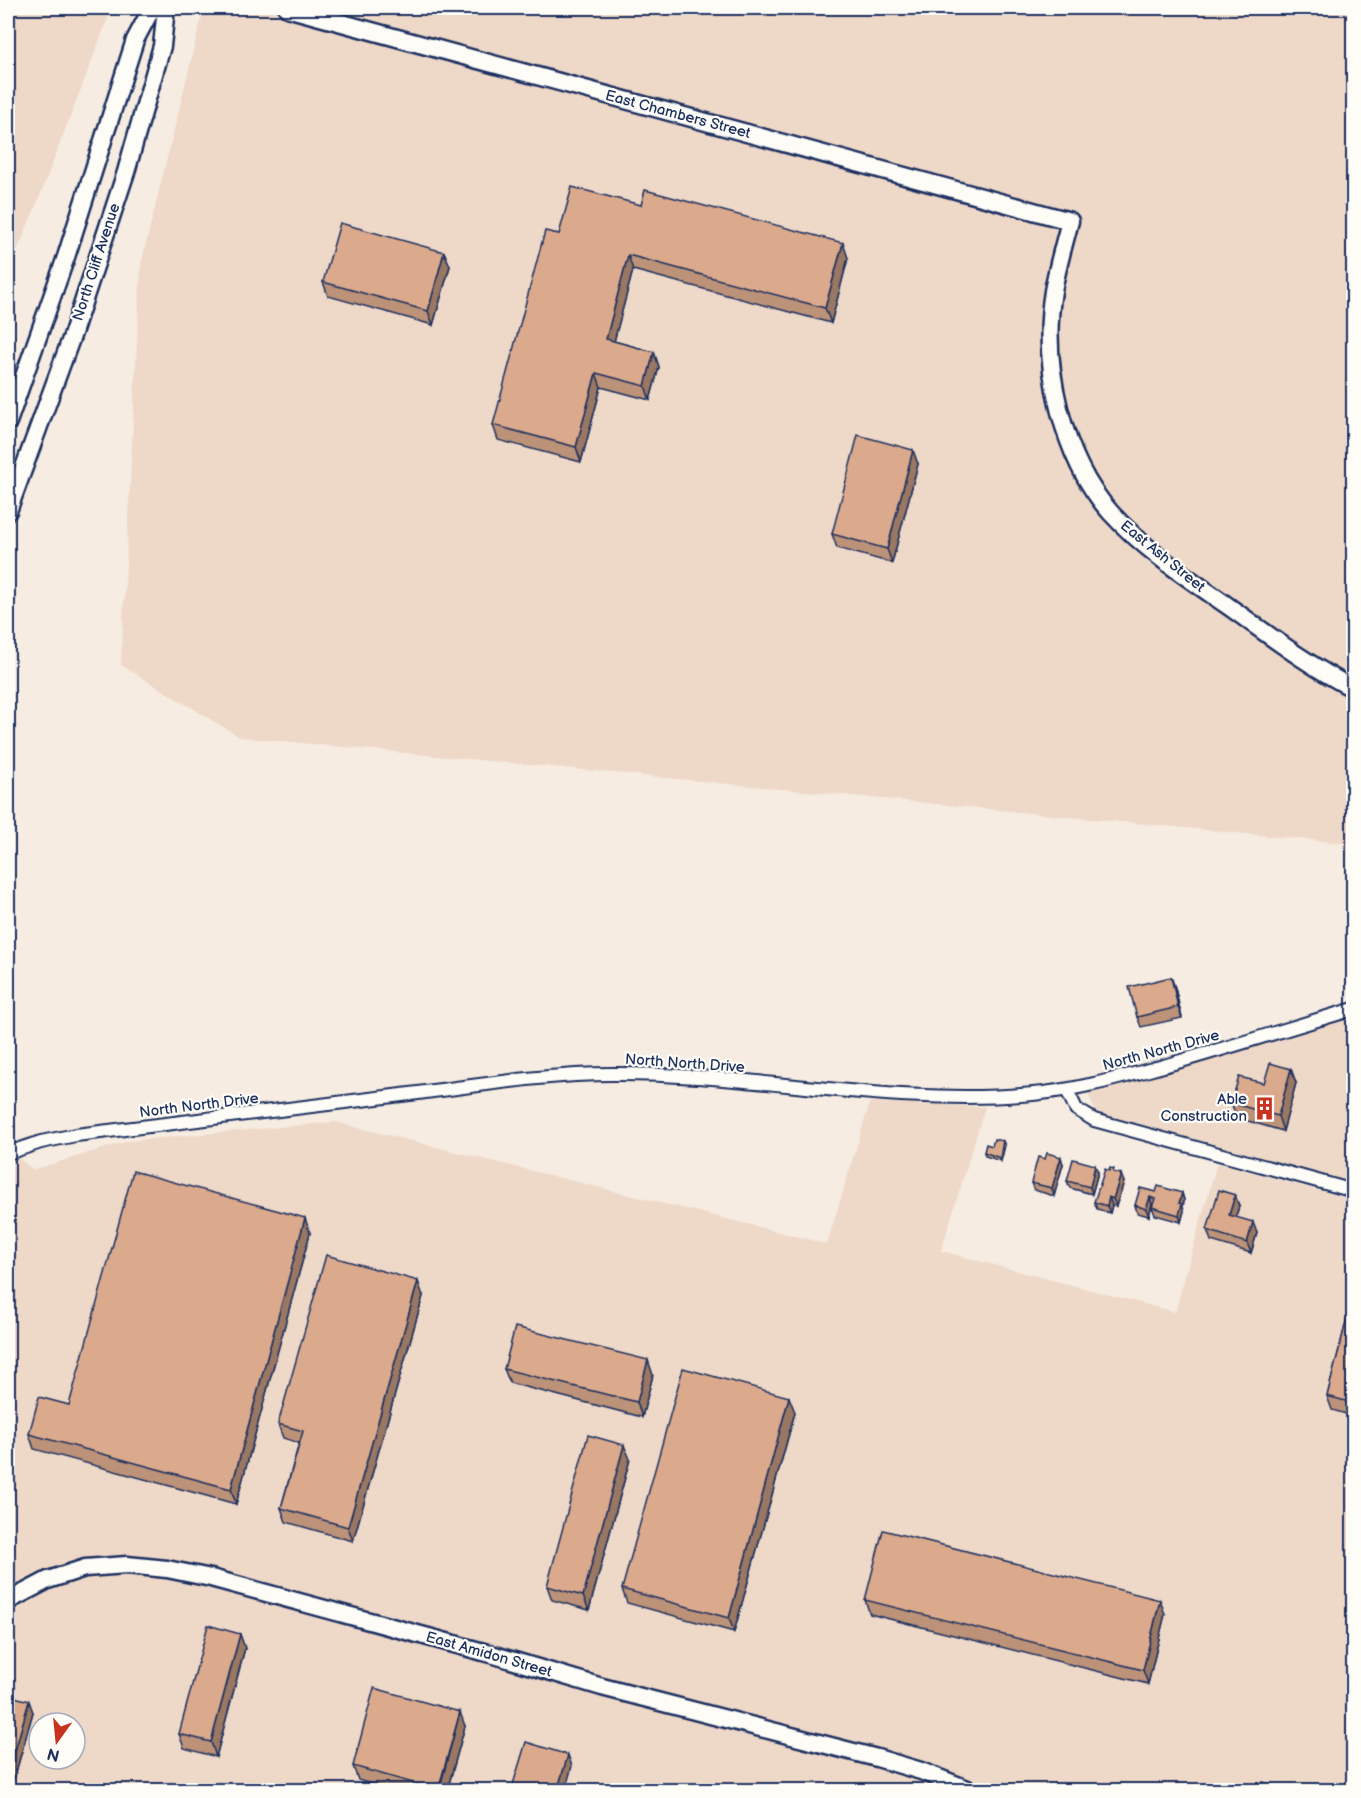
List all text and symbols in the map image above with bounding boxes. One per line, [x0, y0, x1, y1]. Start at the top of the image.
street label: East Chambers Street [603, 86, 753, 143]
street label: North Cliff Avenue [69, 201, 124, 323]
street label: East Ash Street [1116, 516, 1209, 597]
street label: North North Drive [1101, 1026, 1222, 1075]
street label: North North Drive [624, 1050, 746, 1077]
street label: North North Drive [138, 1089, 260, 1122]
place label: Able Construction [1160, 1090, 1247, 1126]
building icon: Able Construction [1252, 1095, 1278, 1121]
street label: East Amidon Street [424, 1627, 554, 1682]
north arrow [27, 1711, 87, 1771]
text: N [45, 1743, 62, 1765]

